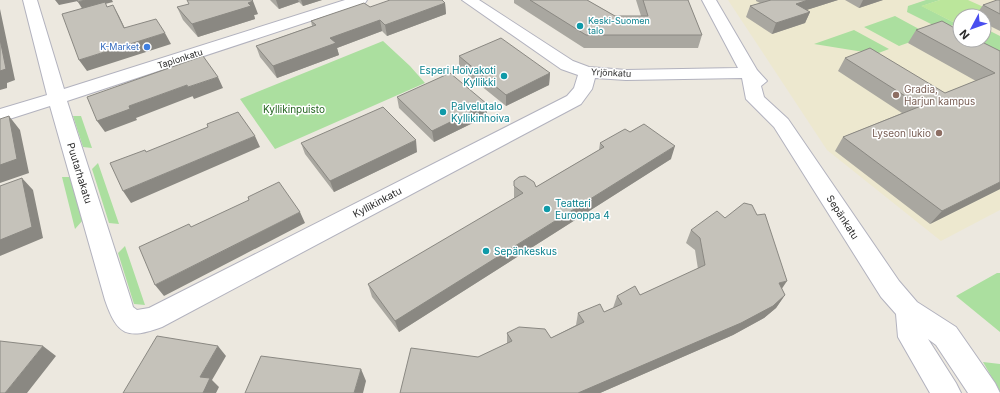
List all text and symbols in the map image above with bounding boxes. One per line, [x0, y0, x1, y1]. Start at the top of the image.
north arrow [952, 8, 992, 48]
place label: Keski-Suomen talo [588, 15, 650, 36]
marker: Keski-Suomen talo [575, 21, 585, 31]
text: N [956, 27, 972, 42]
place label: K-Market [100, 41, 139, 52]
marker: K-Market [142, 42, 152, 52]
street label: Tapionkatu [156, 46, 204, 71]
place label: Esperi Hoivakoti Kyllikki [420, 64, 496, 88]
street label: Yrjönkatu [591, 66, 632, 79]
marker: Esperi Hoivakoti Kyllikki [499, 71, 509, 81]
place label: Gradia, Harjun kampus [904, 83, 975, 107]
marker: Gradia, Harjun kampus [891, 90, 901, 100]
place label: Palvelutalo Kyllikinhoiva [451, 100, 510, 124]
park label: Kyllikinpuisto [263, 103, 325, 115]
marker: Palvelutalo Kyllikinhoiva [438, 107, 448, 117]
place label: Lyseon lukio [872, 127, 931, 139]
marker: Lyseon lukio [934, 128, 944, 138]
street label: Puutarhakatu [65, 141, 95, 205]
street label: Kyllikinkatu [351, 184, 403, 220]
street label: Sepänkatu [824, 193, 862, 241]
place label: Teatteri Eurooppa 4 [555, 197, 610, 221]
marker: Teatteri Eurooppa 4 [542, 204, 552, 214]
place label: Sepänkeskus [494, 245, 557, 257]
marker: Sepänkeskus [481, 246, 491, 256]

